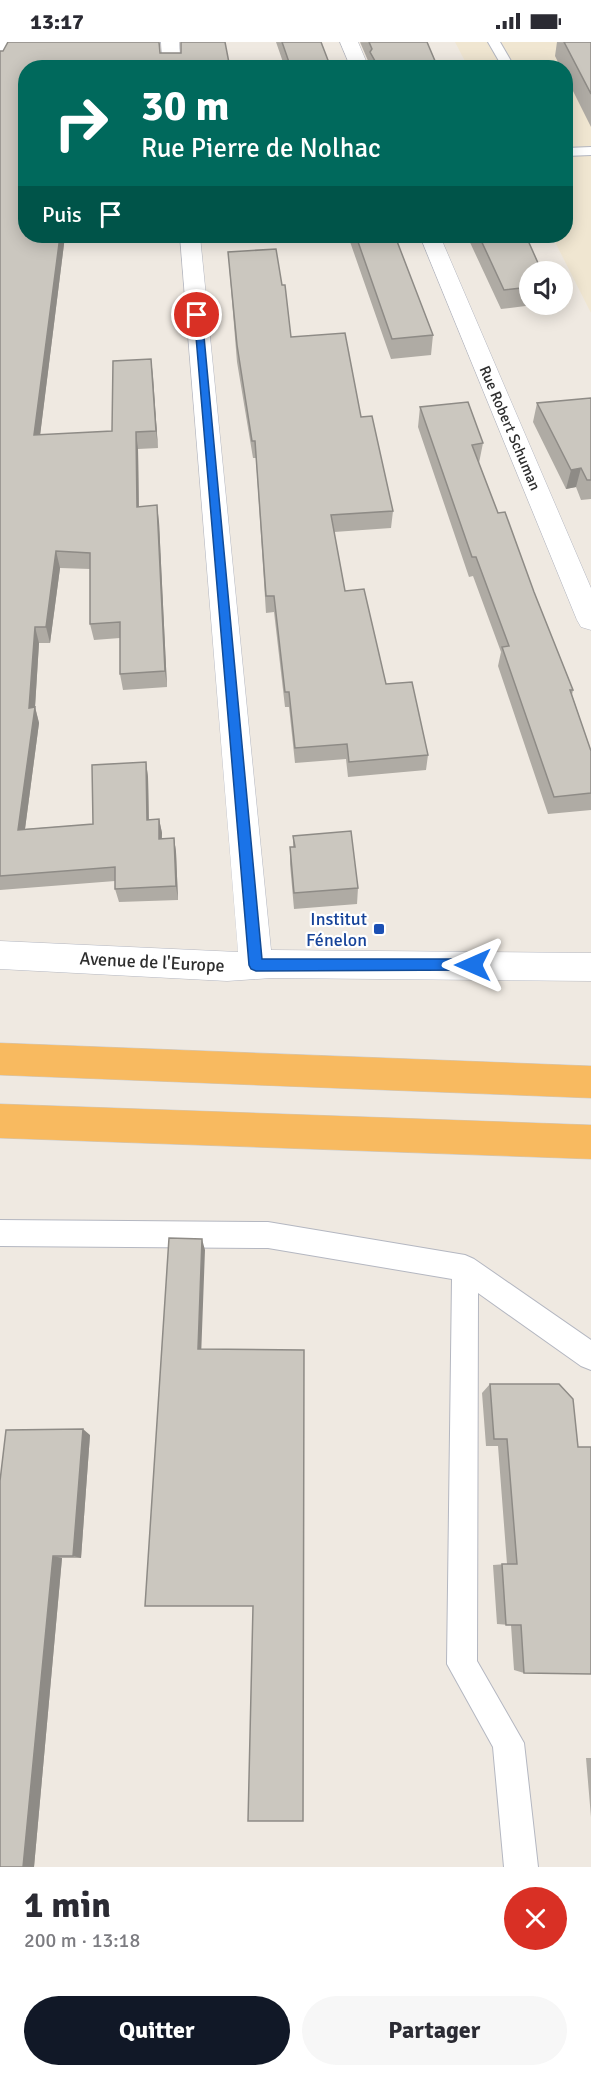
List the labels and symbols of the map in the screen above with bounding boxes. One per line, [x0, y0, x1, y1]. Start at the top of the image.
pin [171, 289, 222, 340]
street label: Rue Robert Schuman [476, 363, 544, 493]
place label: Institut Fénelon [306, 908, 367, 951]
marker: Institut Fénelon [372, 922, 386, 936]
position arrow [441, 933, 505, 997]
street label: Avenue de l'Europe [79, 947, 225, 977]

